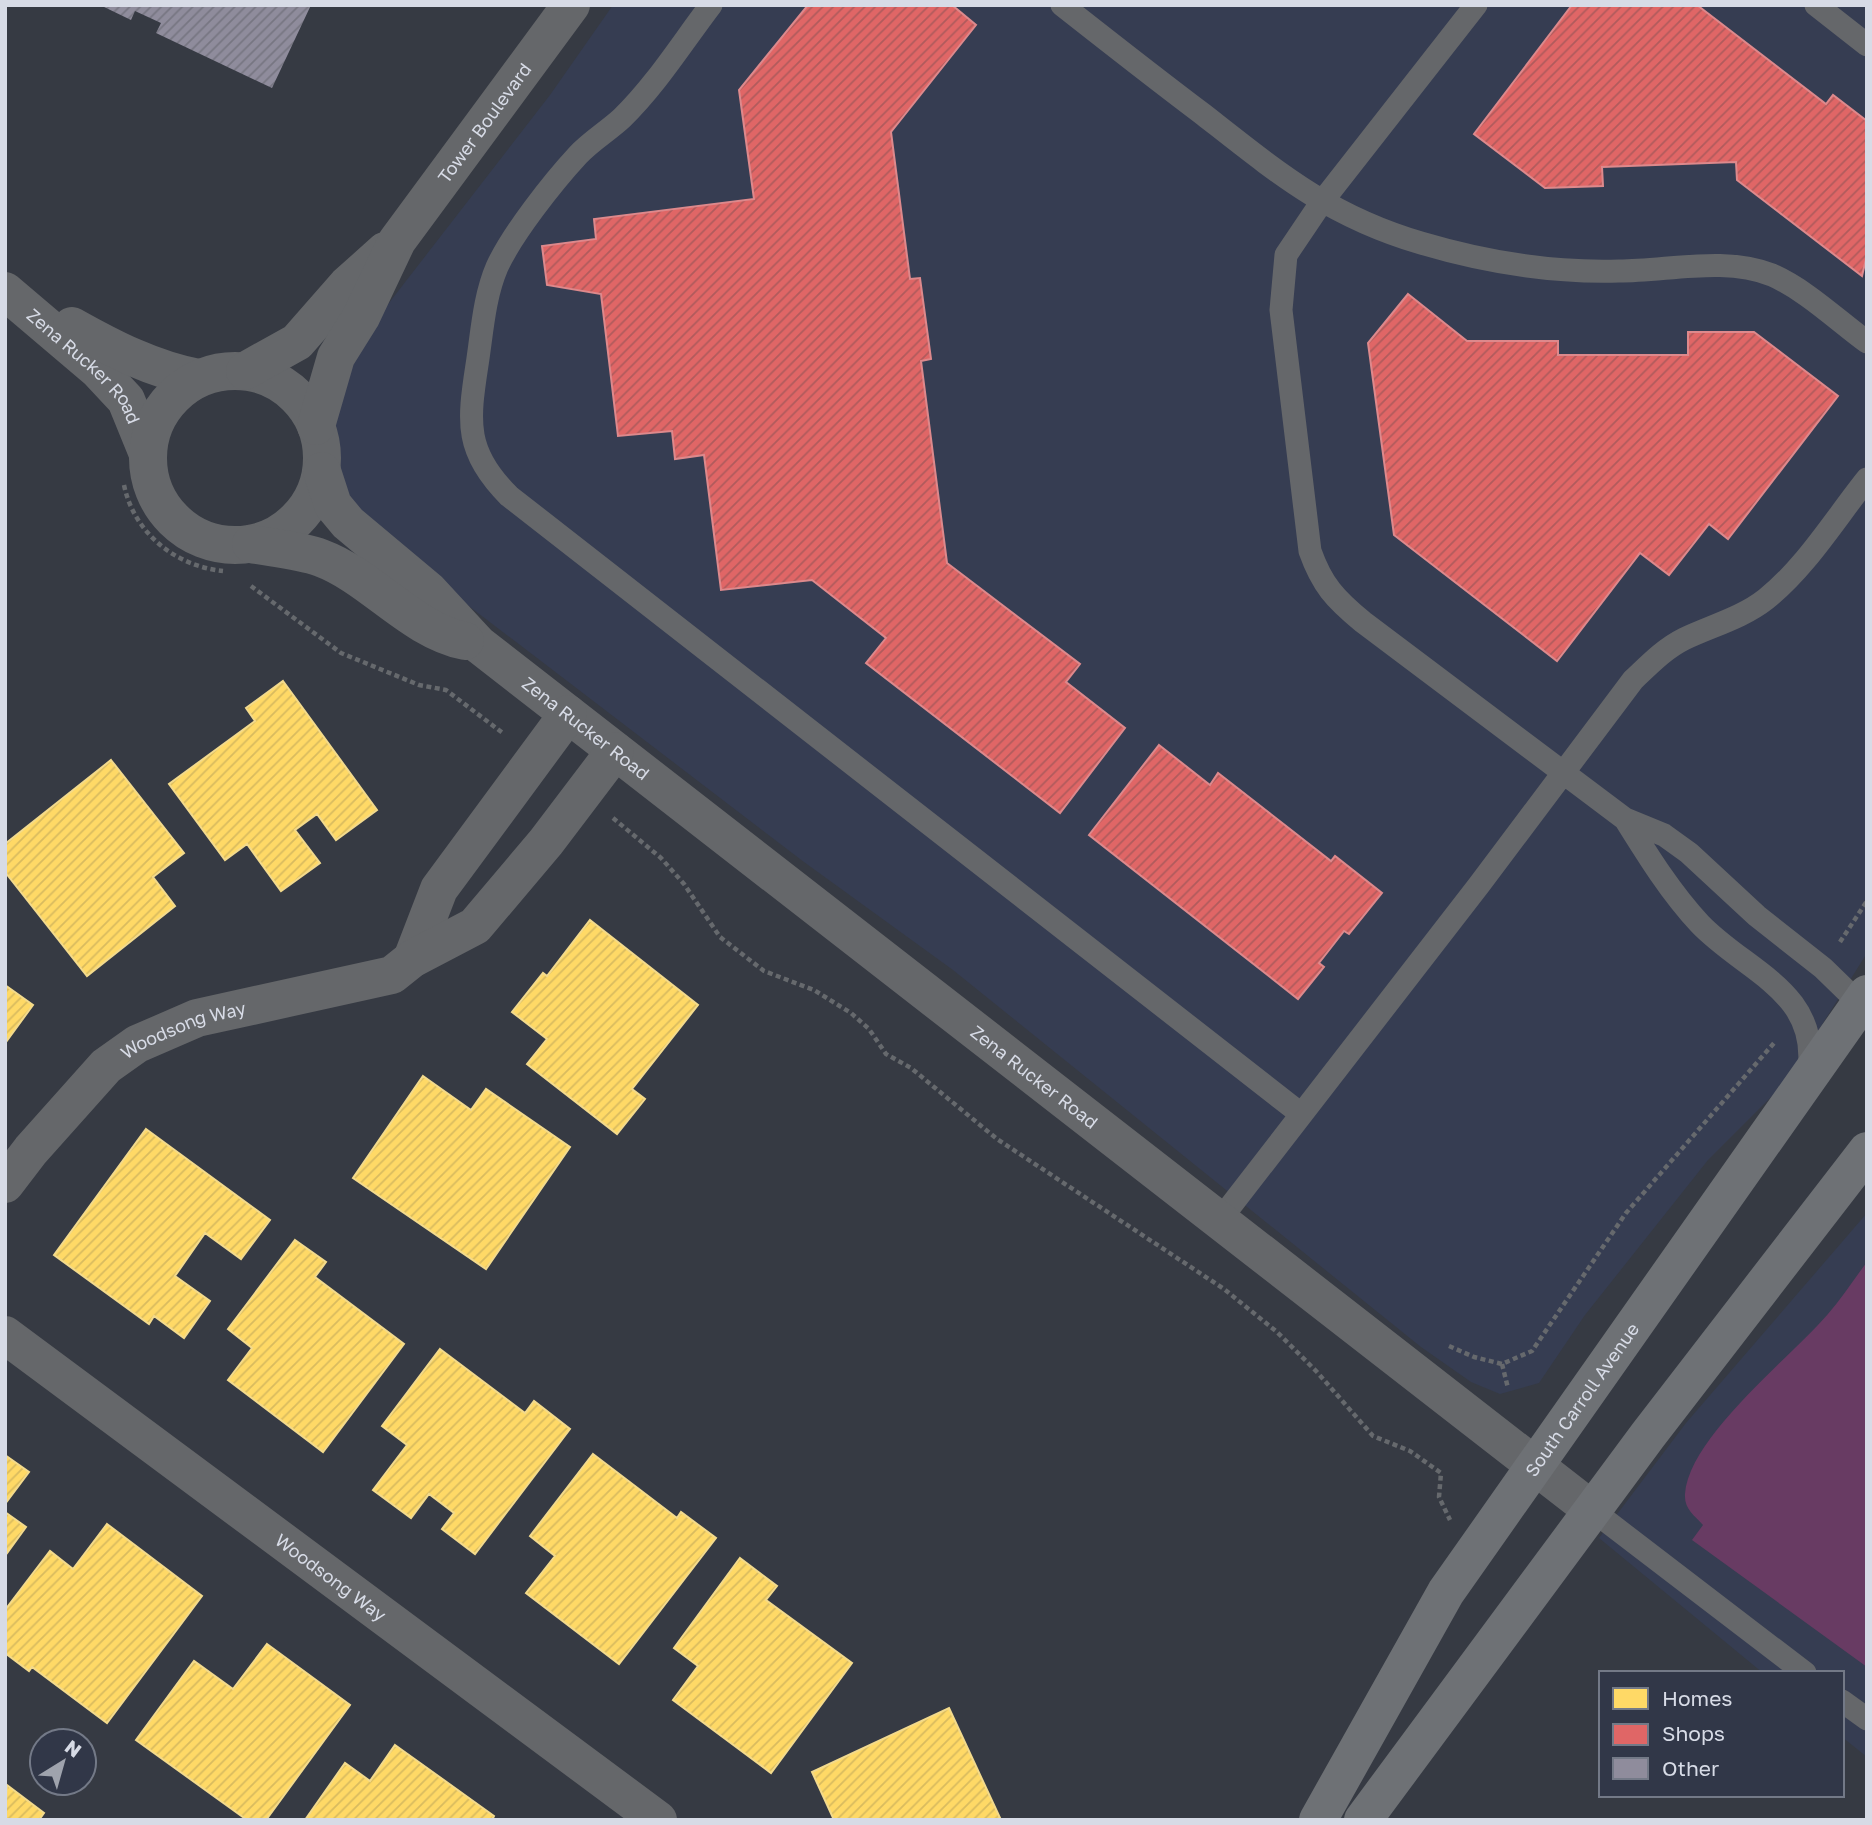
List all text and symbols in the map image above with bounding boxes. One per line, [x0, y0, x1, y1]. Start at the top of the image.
street label: Tower Boulevard [433, 58, 536, 187]
street label: Zena Rucker Road [23, 304, 145, 427]
street label: Zena Rucker Road [518, 672, 654, 784]
street label: Woodsong Way [116, 997, 248, 1063]
street label: Zena Rucker Road [967, 1020, 1103, 1133]
street label: South Carroll Avenue [1520, 1318, 1643, 1480]
street label: Woodsong Way [271, 1529, 391, 1625]
legend [1599, 1671, 1844, 1797]
text: Homes [1662, 1685, 1732, 1711]
text: Shops [1662, 1720, 1725, 1746]
north arrow [28, 1727, 98, 1797]
text: N [61, 1734, 86, 1762]
text: Other [1662, 1755, 1719, 1781]

